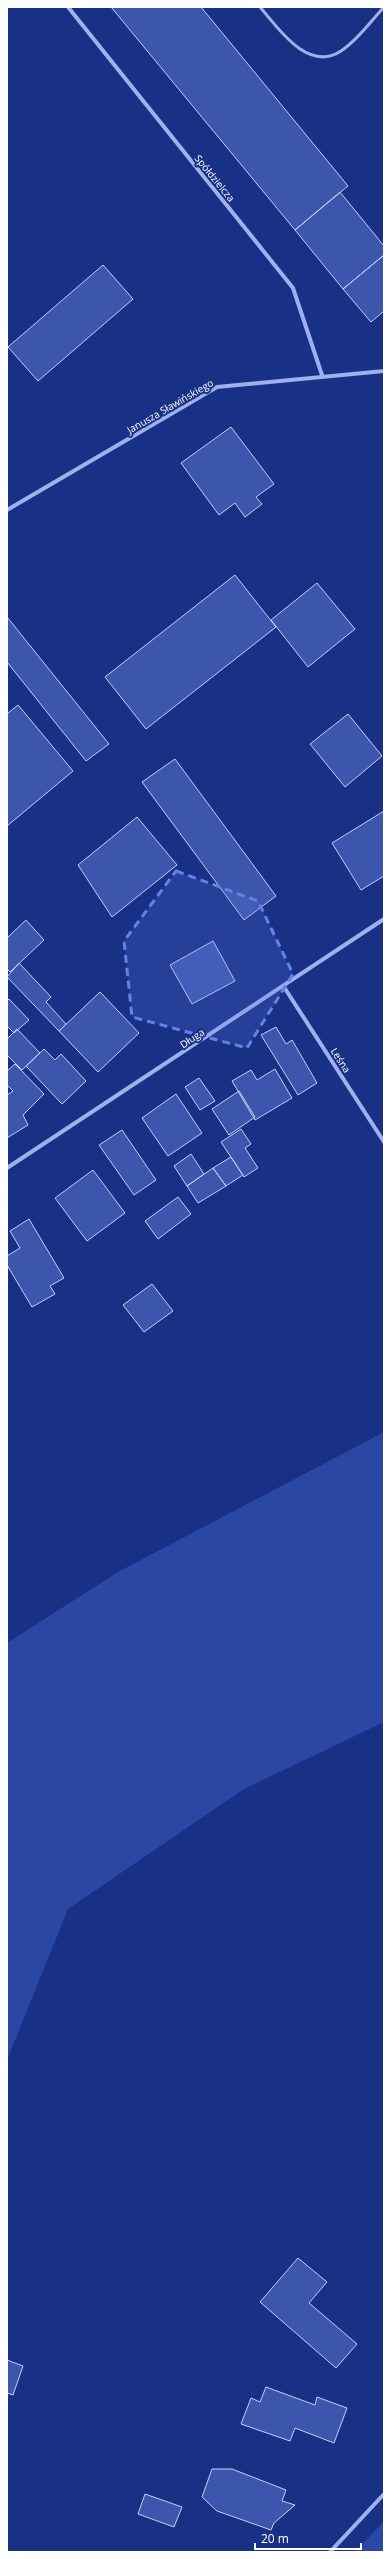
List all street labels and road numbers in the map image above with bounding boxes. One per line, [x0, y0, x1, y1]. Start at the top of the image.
street label: Spółdzielcza [192, 152, 238, 204]
street label: Janusza Sławińskiego [123, 376, 216, 437]
street label: Długa [177, 1025, 207, 1051]
street label: Leśna [328, 1045, 354, 1075]

